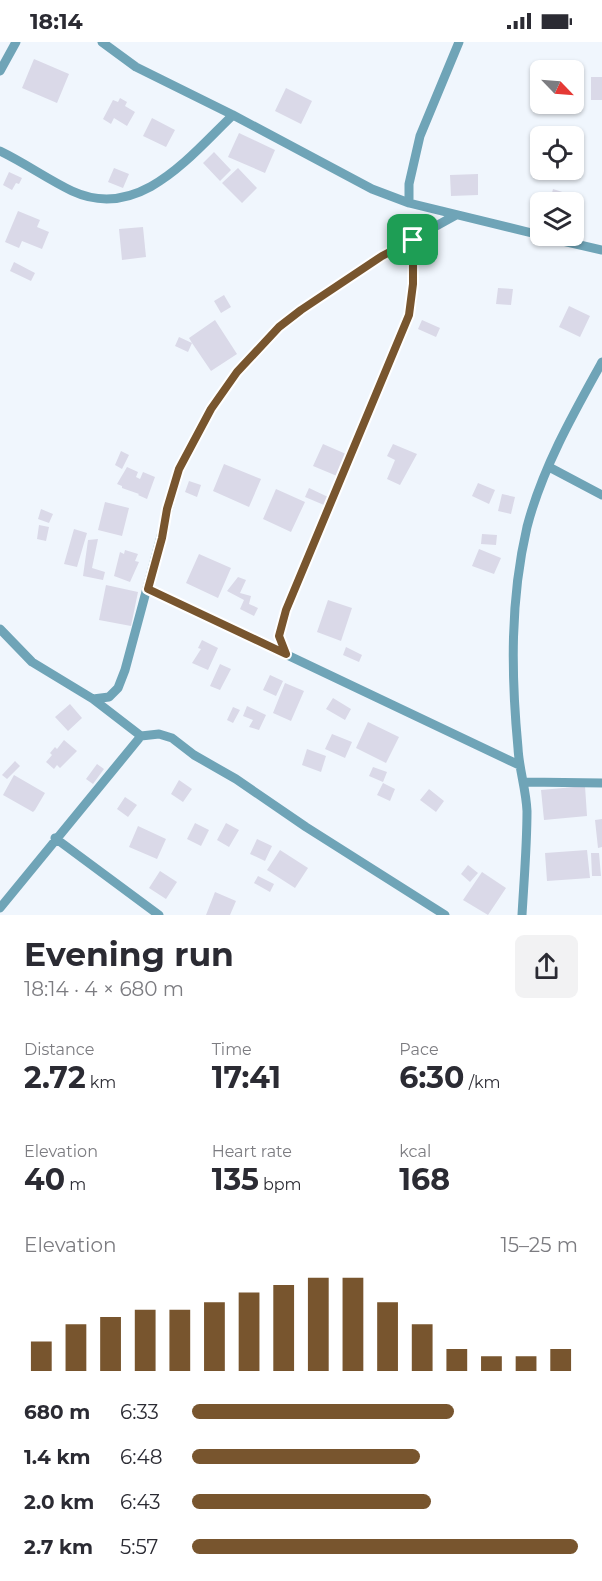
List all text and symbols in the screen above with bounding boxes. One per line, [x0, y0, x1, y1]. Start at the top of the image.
text: 18:14 [30, 8, 83, 35]
north arrow [530, 60, 584, 114]
map controls [530, 60, 584, 246]
button: locate [530, 126, 584, 180]
button: layers [530, 192, 584, 246]
pin [387, 214, 438, 265]
icon: arrive [396, 223, 429, 256]
text: Evening run [24, 934, 234, 974]
button: share [515, 935, 578, 998]
text: 18:14 · 4 × 680 m [24, 977, 184, 1001]
text: Distance [24, 1040, 94, 1059]
text: Time [212, 1040, 252, 1059]
text: Pace [399, 1040, 439, 1059]
text: 2.72 [24, 1059, 86, 1096]
text: 17:41 [212, 1059, 281, 1096]
text: 6:30 [399, 1059, 464, 1096]
text: km [86, 1073, 116, 1092]
text: /km [464, 1073, 501, 1092]
text: Elevation [24, 1142, 98, 1161]
text: Heart rate [212, 1142, 292, 1161]
text: kcal [399, 1142, 431, 1161]
text: 40 [24, 1161, 65, 1198]
text: 135 [212, 1161, 259, 1198]
text: 168 [399, 1161, 450, 1198]
text: m [65, 1175, 86, 1194]
text: bpm [259, 1175, 302, 1194]
text: Elevation [24, 1233, 116, 1257]
text: 15–25 m [501, 1233, 578, 1257]
text: 680 m [24, 1400, 90, 1424]
text: 6:33 [120, 1400, 159, 1424]
text: 1.4 km [24, 1445, 91, 1469]
text: 6:48 [120, 1445, 163, 1469]
text: 2.0 km [24, 1490, 94, 1514]
text: 6:43 [120, 1490, 161, 1514]
text: 2.7 km [24, 1535, 93, 1559]
text: 5:57 [120, 1535, 158, 1559]

